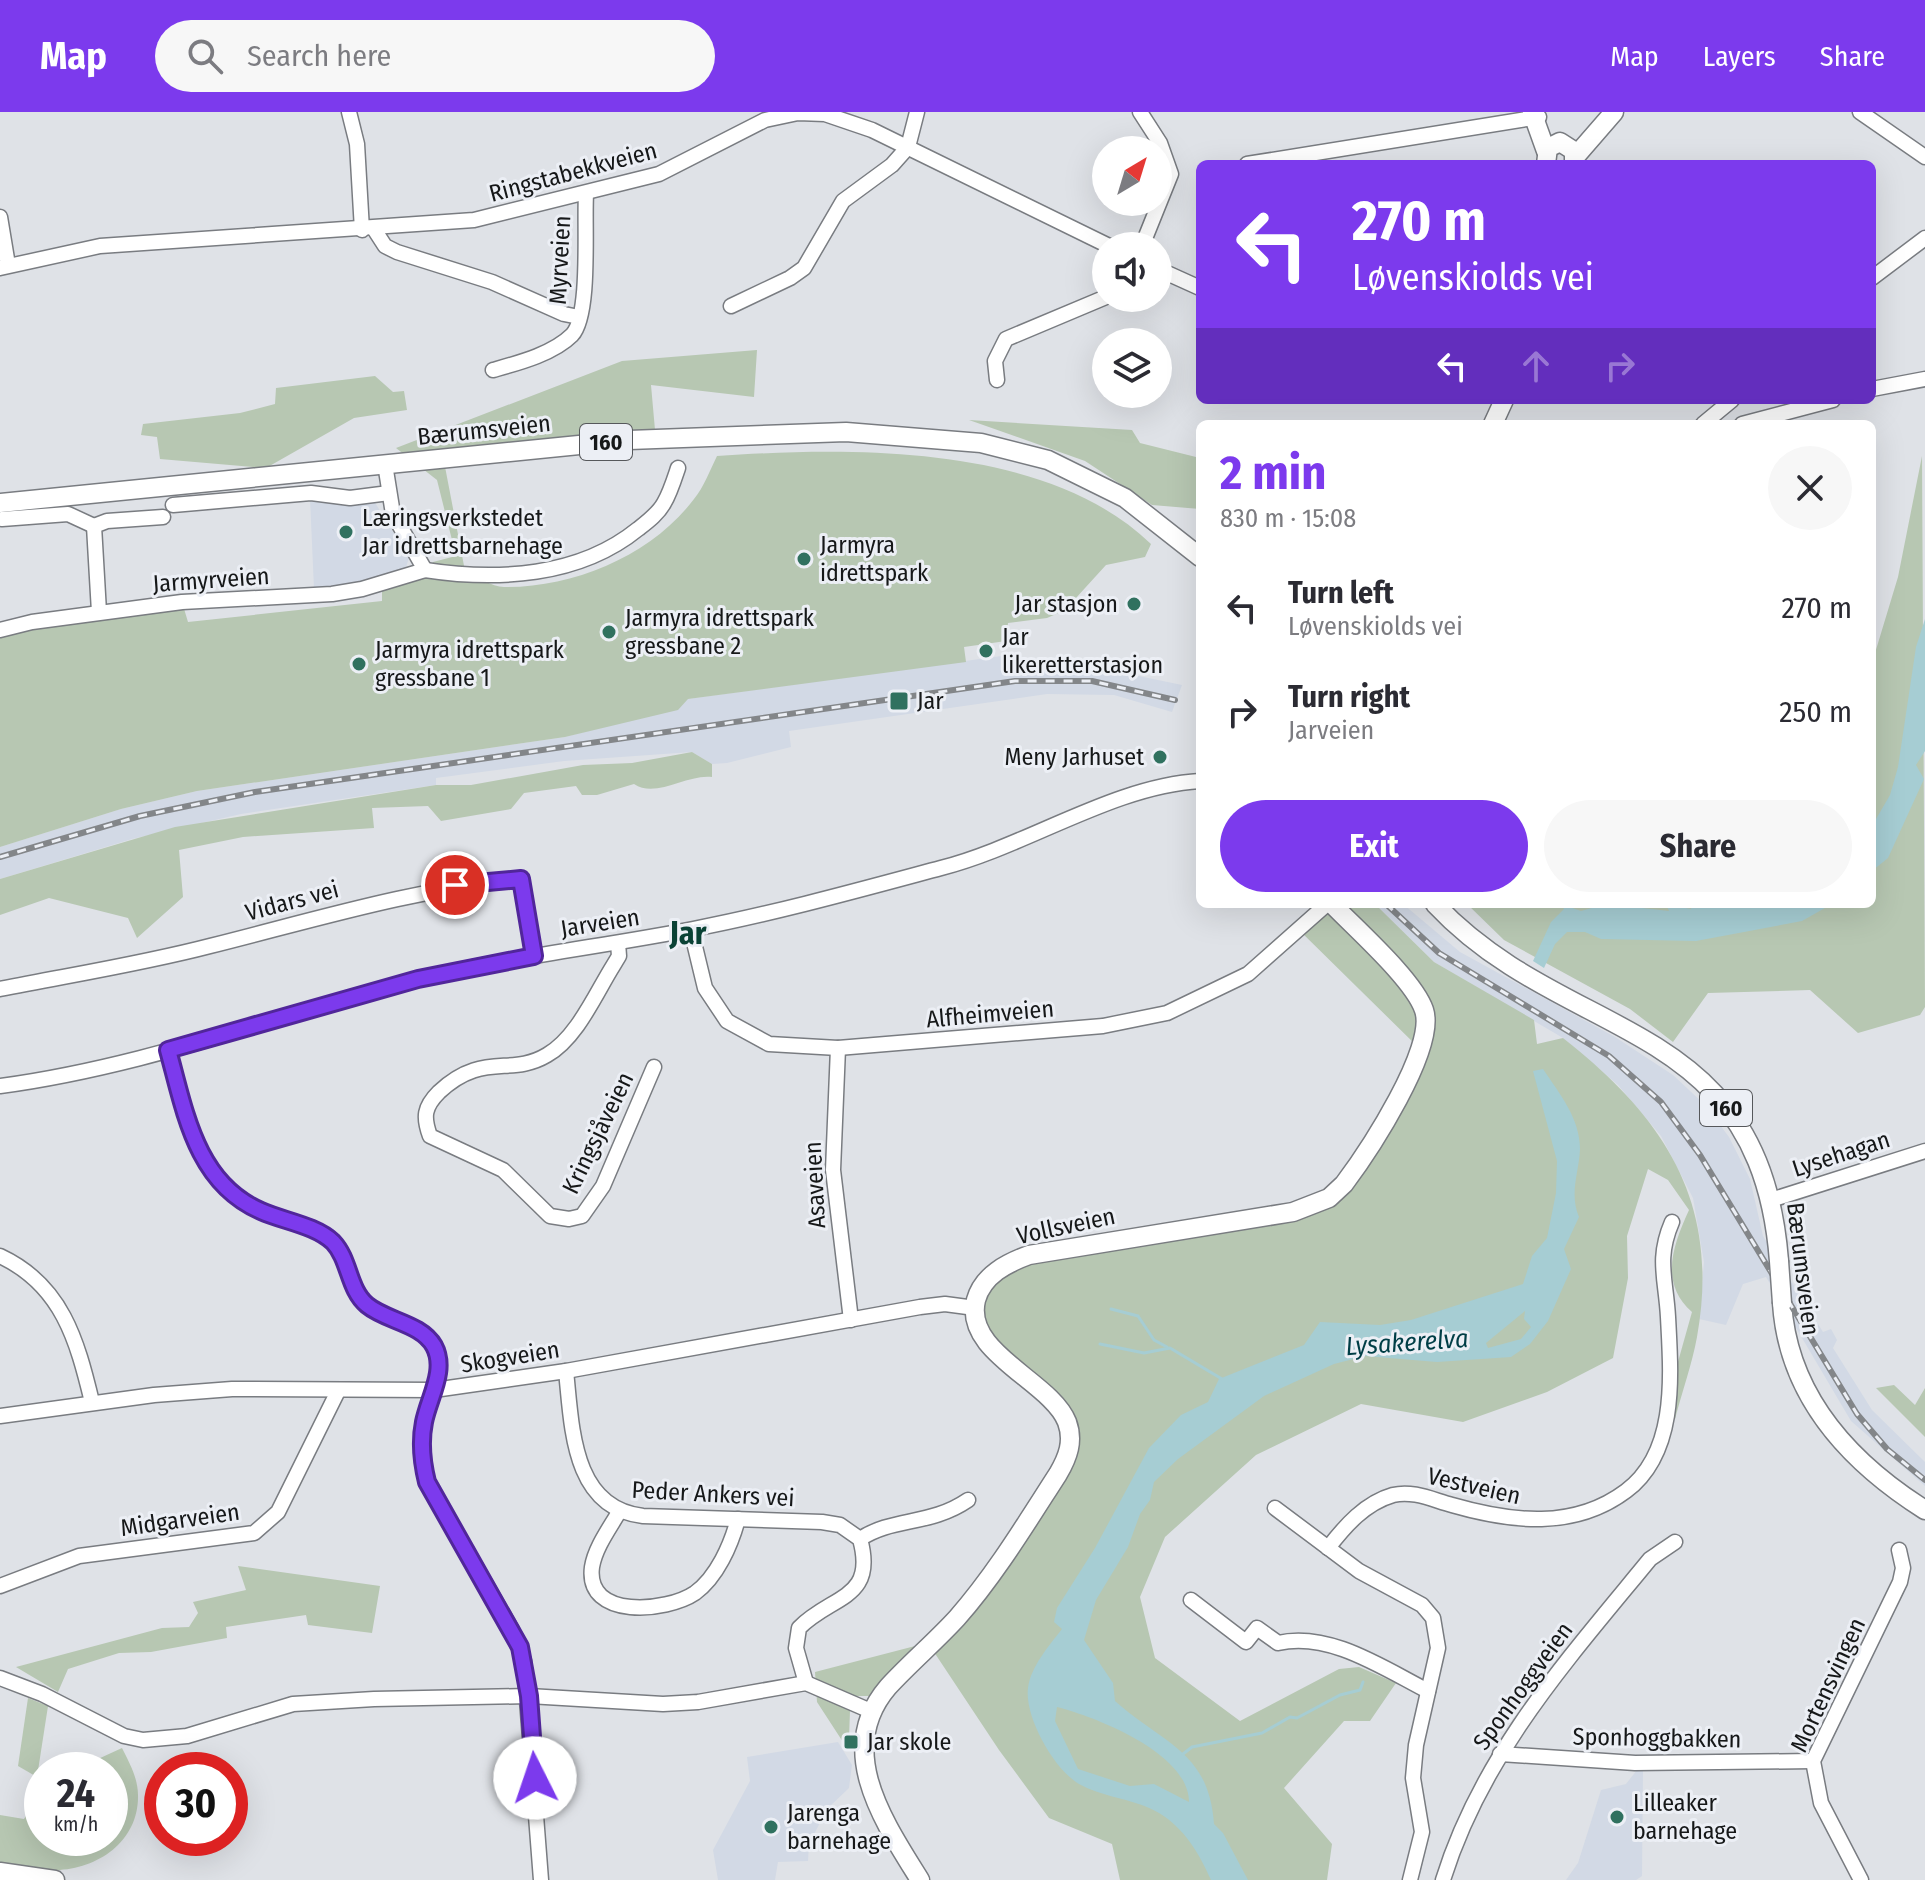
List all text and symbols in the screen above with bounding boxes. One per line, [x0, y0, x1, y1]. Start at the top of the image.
search box [155, 20, 715, 92]
text: Map [40, 33, 107, 79]
icon: search [183, 34, 227, 78]
text: Search here [247, 38, 391, 74]
text: Map [1610, 40, 1659, 73]
text: Layers [1703, 40, 1776, 73]
text: Share [1820, 40, 1885, 73]
street label: Ringstabekkveien [486, 136, 660, 208]
north arrow [1092, 136, 1172, 216]
map controls [1092, 136, 1172, 408]
text: 270 m [1352, 188, 1486, 255]
icon: left [1220, 192, 1324, 296]
street label: Myrveien [544, 215, 576, 305]
button: sound [1092, 232, 1172, 312]
text: Løvenskiolds vei [1352, 256, 1594, 300]
button: layers [1092, 328, 1172, 408]
icon: left [1430, 344, 1474, 388]
icon: ahead [1514, 344, 1558, 388]
icon: right [1598, 344, 1642, 388]
street label: Bærumsveien [416, 409, 552, 451]
road number: 160 [580, 424, 632, 460]
text: 2 min [1220, 444, 1326, 502]
button: close [1768, 446, 1852, 530]
text: 830 m · 15:08 [1220, 503, 1356, 534]
place label: Læringsverkstedet Jar idrettsbarnehage [362, 504, 563, 560]
marker: Læringsverkstedet Jar idrettsbarnehage [337, 523, 355, 541]
place label: Jarmyra idrettspark [820, 531, 929, 587]
marker: Jarmyra idrettspark [795, 550, 813, 568]
street label: Jarmyrveien [152, 562, 270, 598]
text: Turn left [1288, 575, 1394, 611]
icon: left [1220, 586, 1264, 630]
place label: Jar stasjon [1015, 590, 1118, 618]
text: 270 m [1781, 590, 1852, 626]
marker: Jar stasjon [1125, 595, 1143, 613]
place label: Jarmyra idrettspark gressbane 2 [625, 604, 815, 660]
text: Løvenskiolds vei [1288, 611, 1463, 642]
marker: Jarmyra idrettspark gressbane 2 [600, 623, 618, 641]
place label: Jar likeretterstasjon [1002, 623, 1163, 679]
place label: Jarmyra idrettspark gressbane 1 [375, 636, 565, 692]
marker: Jar likeretterstasjon [977, 642, 995, 660]
marker: Jarmyra idrettspark gressbane 1 [350, 655, 368, 673]
text: Turn right [1288, 679, 1410, 715]
place label: Jar [917, 687, 944, 715]
marker: Jar [888, 690, 910, 712]
icon: right [1220, 690, 1264, 734]
text: 250 m [1779, 694, 1852, 730]
text: Jarveien [1288, 715, 1374, 746]
place label: Meny Jarhuset [1004, 743, 1144, 771]
marker: Meny Jarhuset [1151, 748, 1169, 766]
button: Exit [1220, 800, 1528, 892]
button: Share [1544, 800, 1852, 892]
pin [421, 851, 489, 919]
icon: arrive [433, 863, 477, 907]
street label: Vidars vei [242, 875, 342, 927]
street label: Jarveien [558, 903, 642, 943]
district label: Jar [669, 914, 707, 952]
street label: Alfheimveien [925, 994, 1055, 1034]
street label: Kringsjåveien [557, 1068, 639, 1198]
road number: 160 [1700, 1090, 1752, 1126]
street label: Lysehagan [1789, 1125, 1893, 1183]
street label: Asaveien [799, 1141, 831, 1229]
street label: Bærumsveien [1781, 1201, 1825, 1337]
street label: Vollsveien [1014, 1202, 1118, 1250]
water label: Lysakerelva [1345, 1323, 1469, 1362]
street label: Skogveien [459, 1335, 561, 1379]
street label: Vestveien [1425, 1462, 1523, 1510]
street label: Peder Ankers vei [631, 1476, 795, 1512]
street label: Midgarveien [119, 1498, 241, 1542]
street label: Mortensvingen [1785, 1613, 1871, 1757]
street label: Sponhoggveien [1467, 1617, 1579, 1755]
street label: Sponhoggbakken [1572, 1723, 1742, 1753]
place label: Jar skole [867, 1728, 951, 1756]
marker: Jar skole [842, 1733, 860, 1751]
position arrow [493, 1736, 577, 1820]
speed limit sign: 30 [144, 1752, 248, 1856]
text: 24 [57, 1770, 95, 1818]
place label: Lilleaker barnehage [1633, 1789, 1737, 1845]
place label: Jarenga barnehage [787, 1799, 891, 1855]
marker: Lilleaker barnehage [1608, 1808, 1626, 1826]
text: km/h [54, 1812, 98, 1836]
marker: Jarenga barnehage [762, 1818, 780, 1836]

